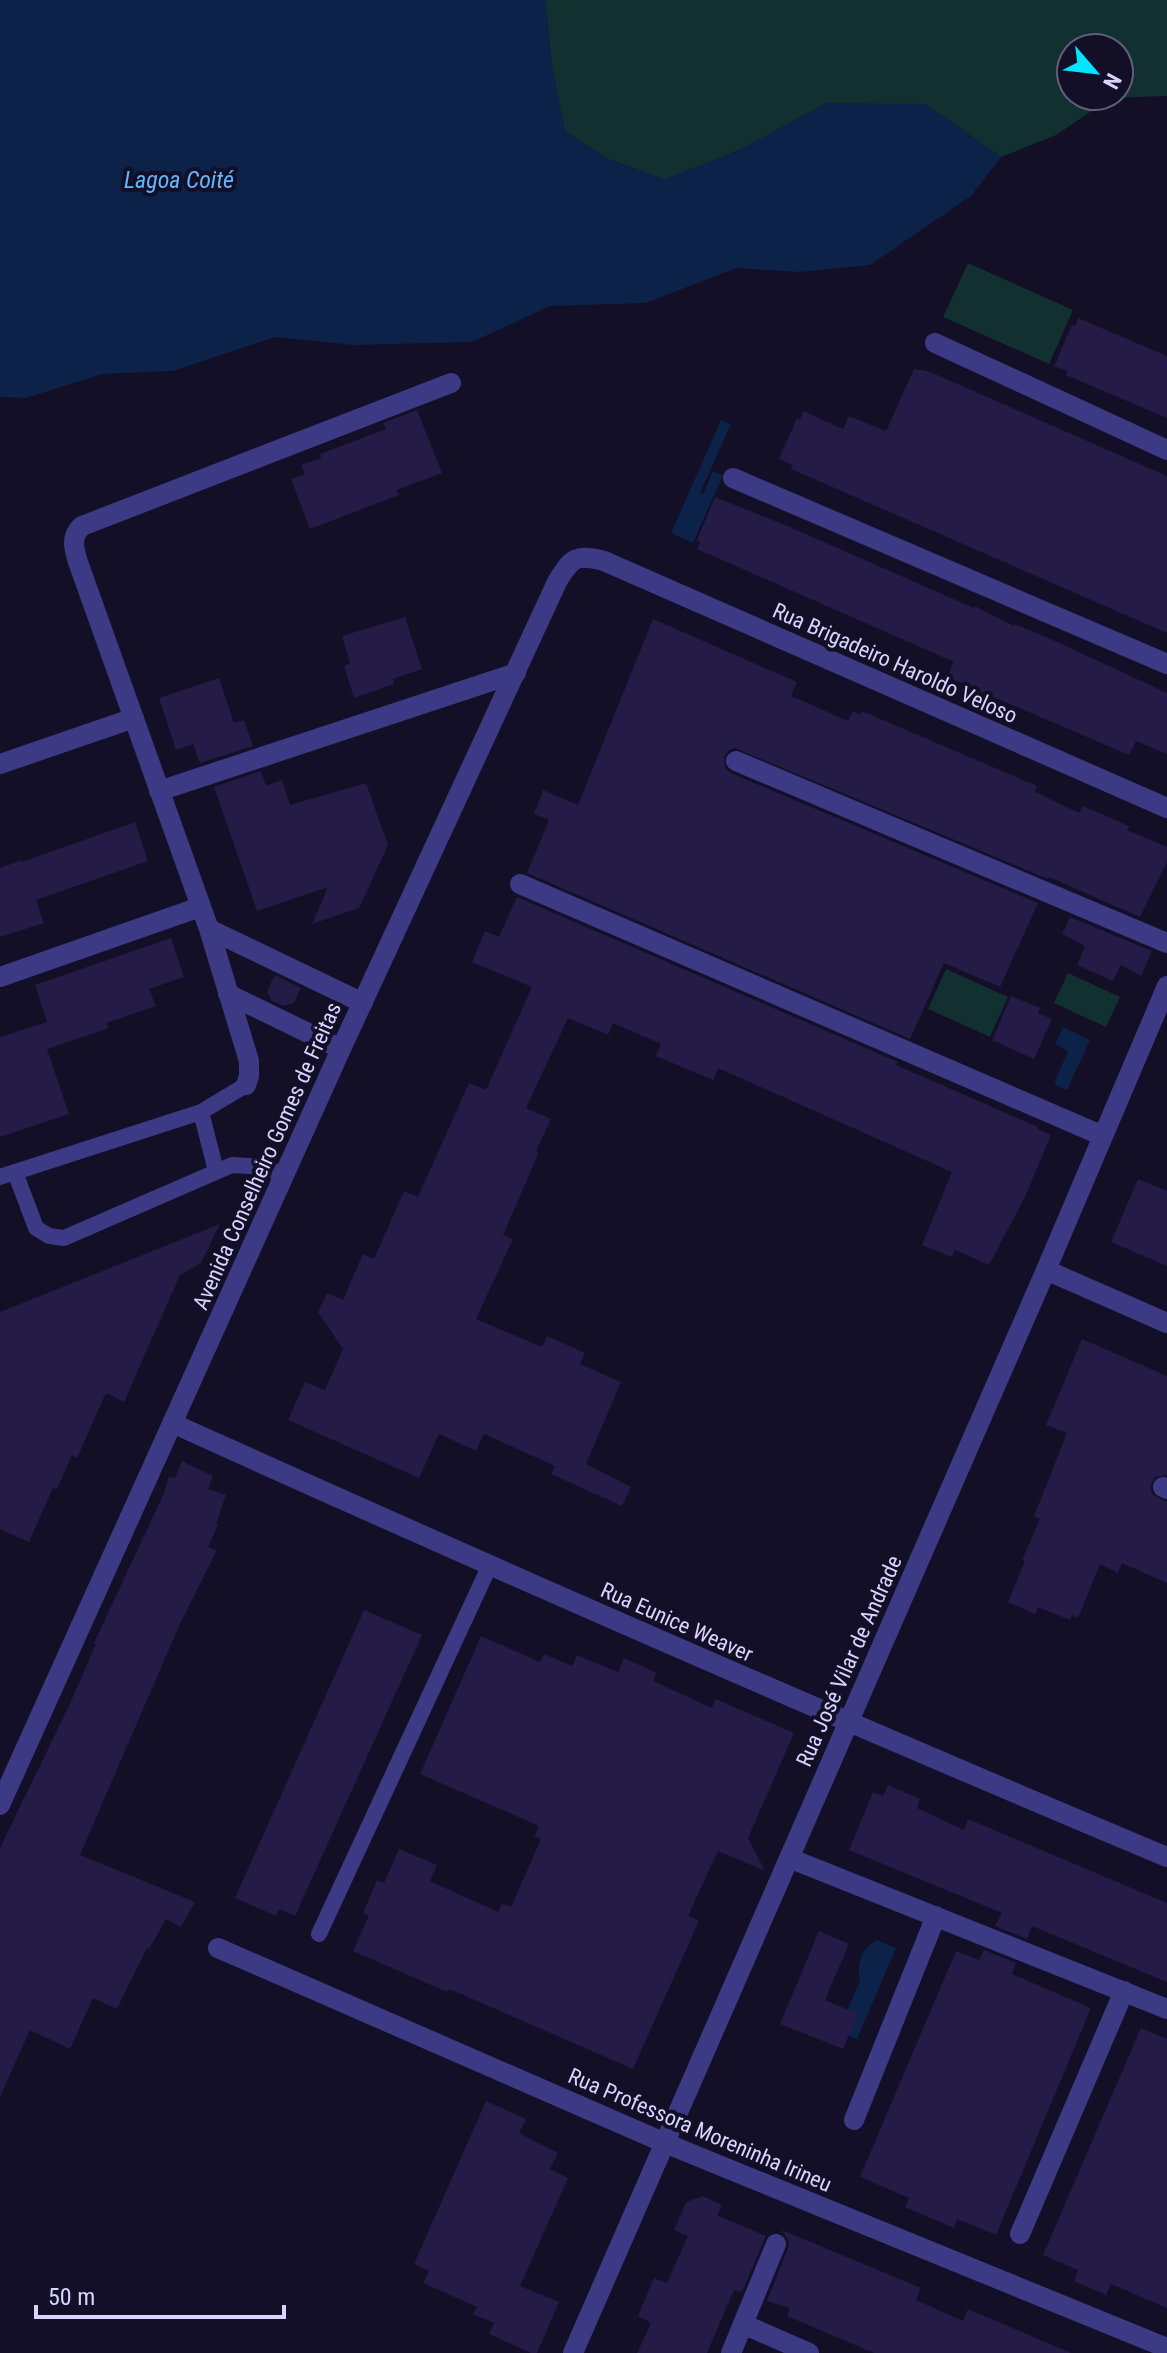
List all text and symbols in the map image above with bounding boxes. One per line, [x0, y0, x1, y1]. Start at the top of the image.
north arrow [1055, 32, 1135, 112]
text: N [1098, 69, 1126, 93]
water label: Lagoa Coité [124, 166, 234, 194]
street label: Rua Brigadeiro Haroldo Veloso [769, 598, 1021, 728]
street label: Avenida Conselheiro Gomes de Freitas [188, 999, 346, 1313]
street label: Rua José Vilar de Andrade [791, 1552, 907, 1770]
street label: Rua Eunice Weaver [597, 1577, 757, 1667]
street label: Rua Professora Moreninha Irineu [565, 2063, 835, 2197]
scale bar [36, 2269, 284, 2319]
text: 50 m [48, 2283, 95, 2311]

